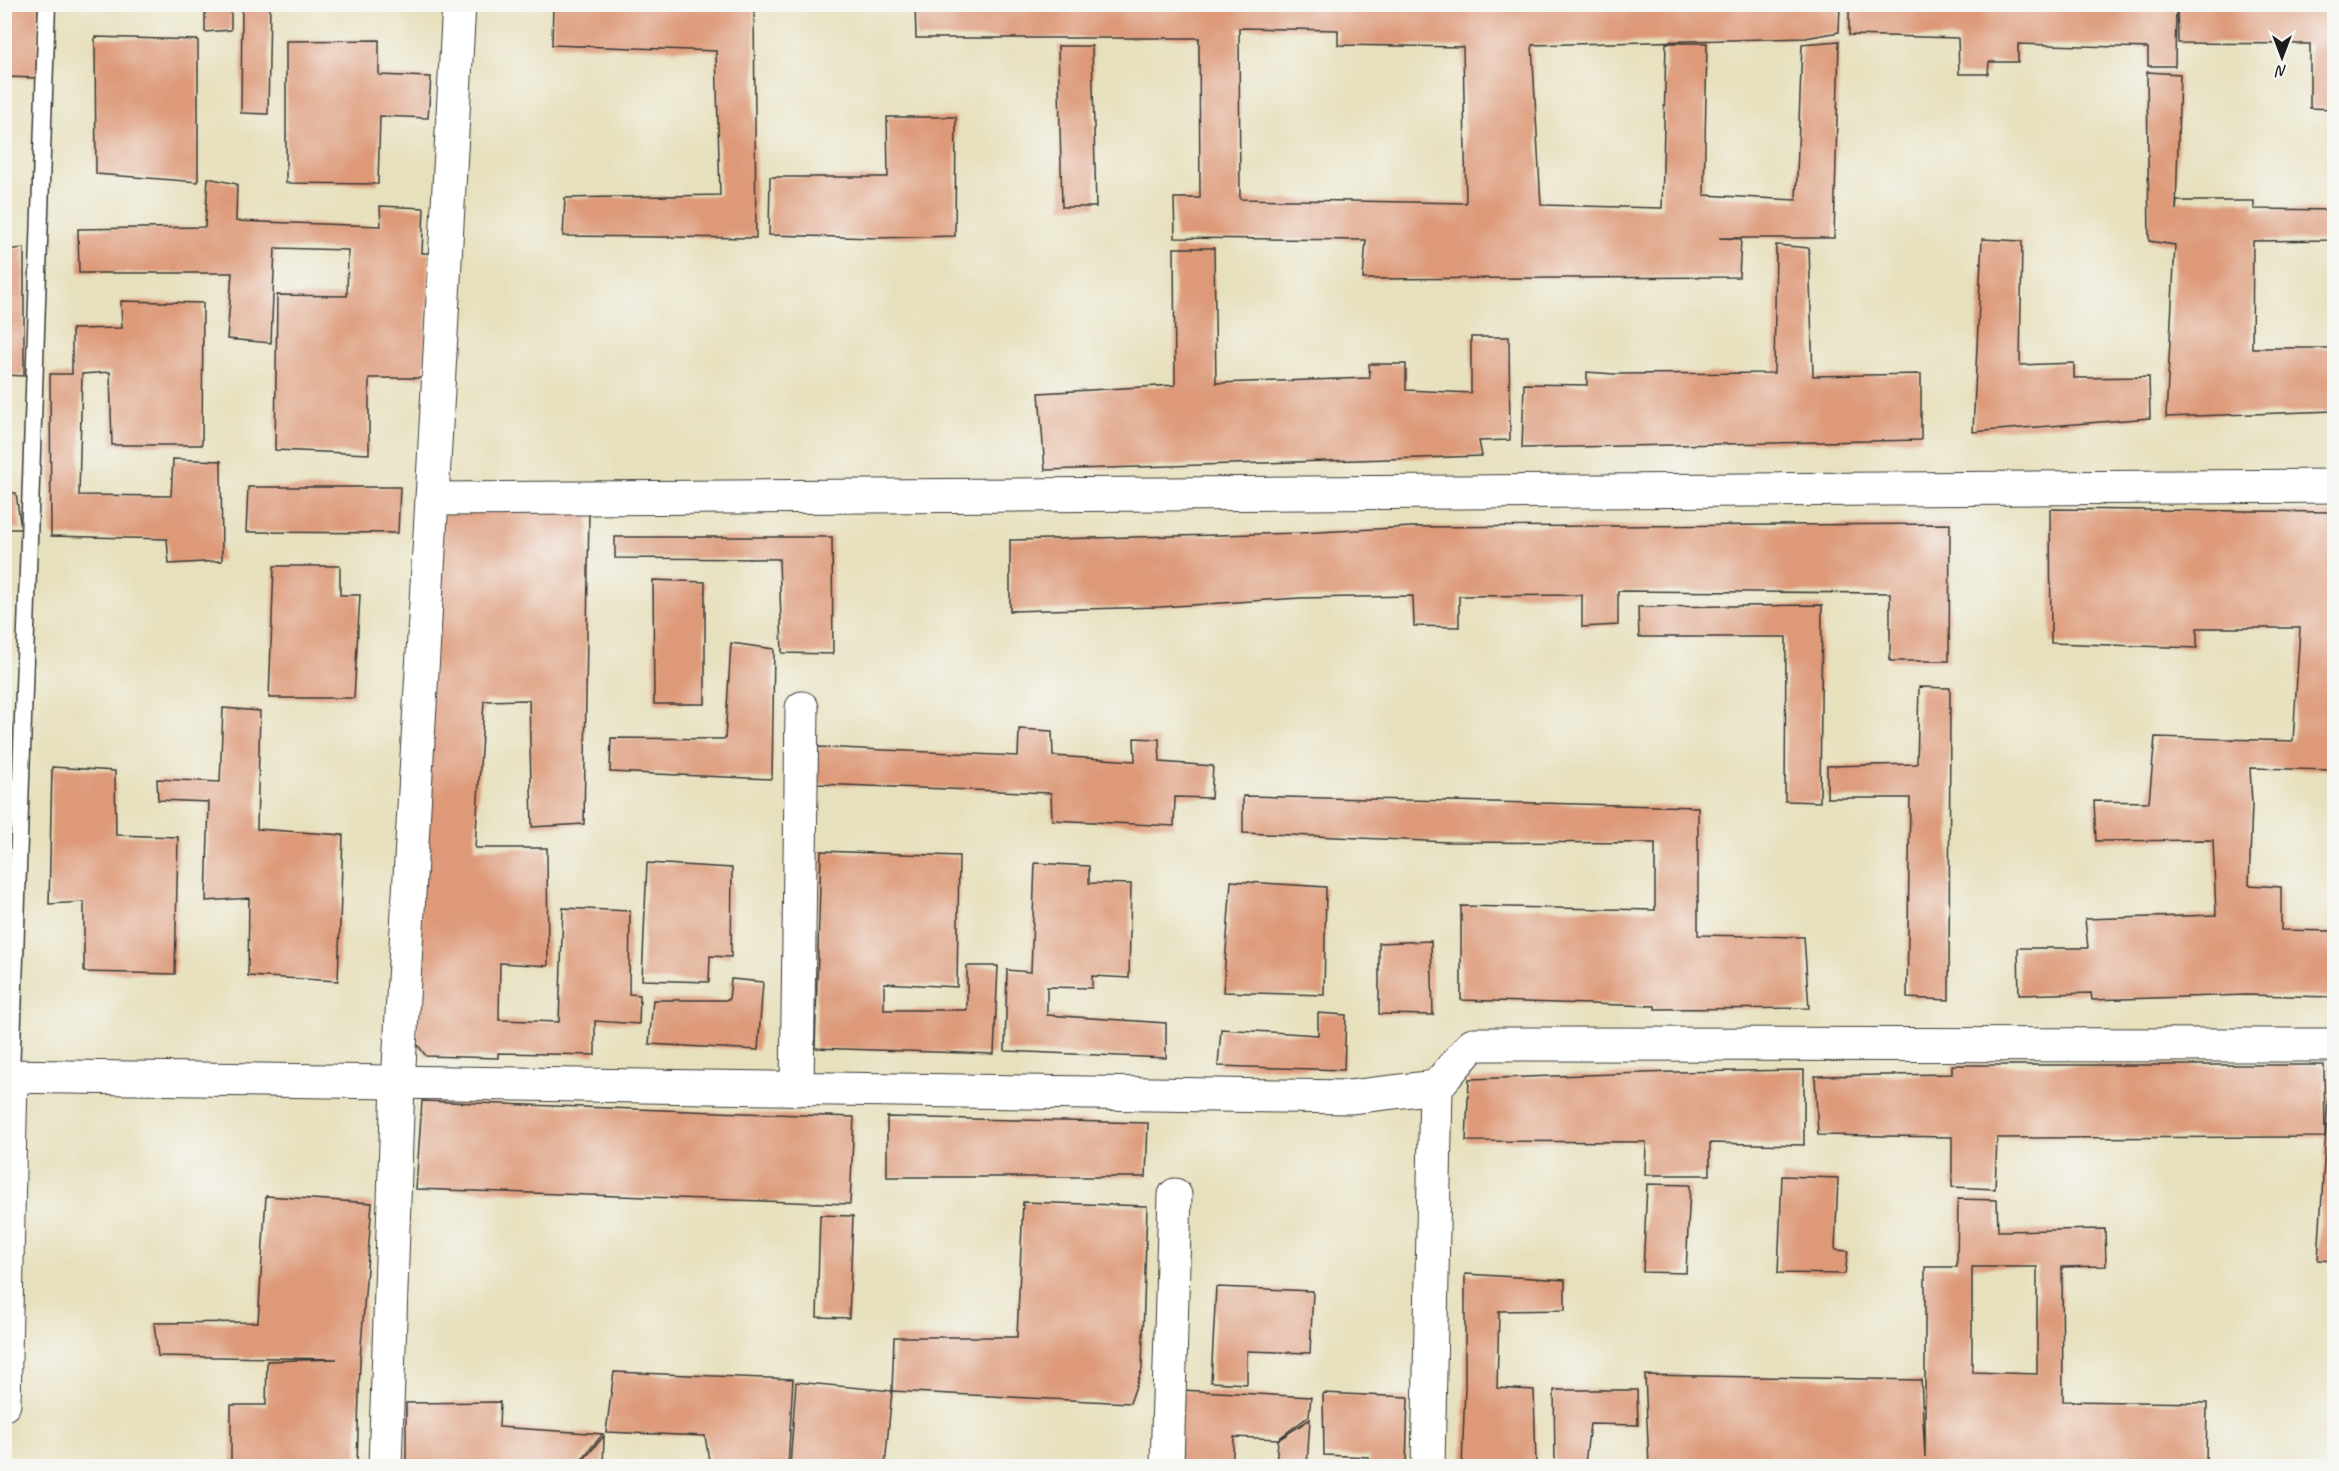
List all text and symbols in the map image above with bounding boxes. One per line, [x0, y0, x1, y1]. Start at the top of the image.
north arrow [2252, 27, 2312, 87]
text: N [2274, 61, 2287, 81]

